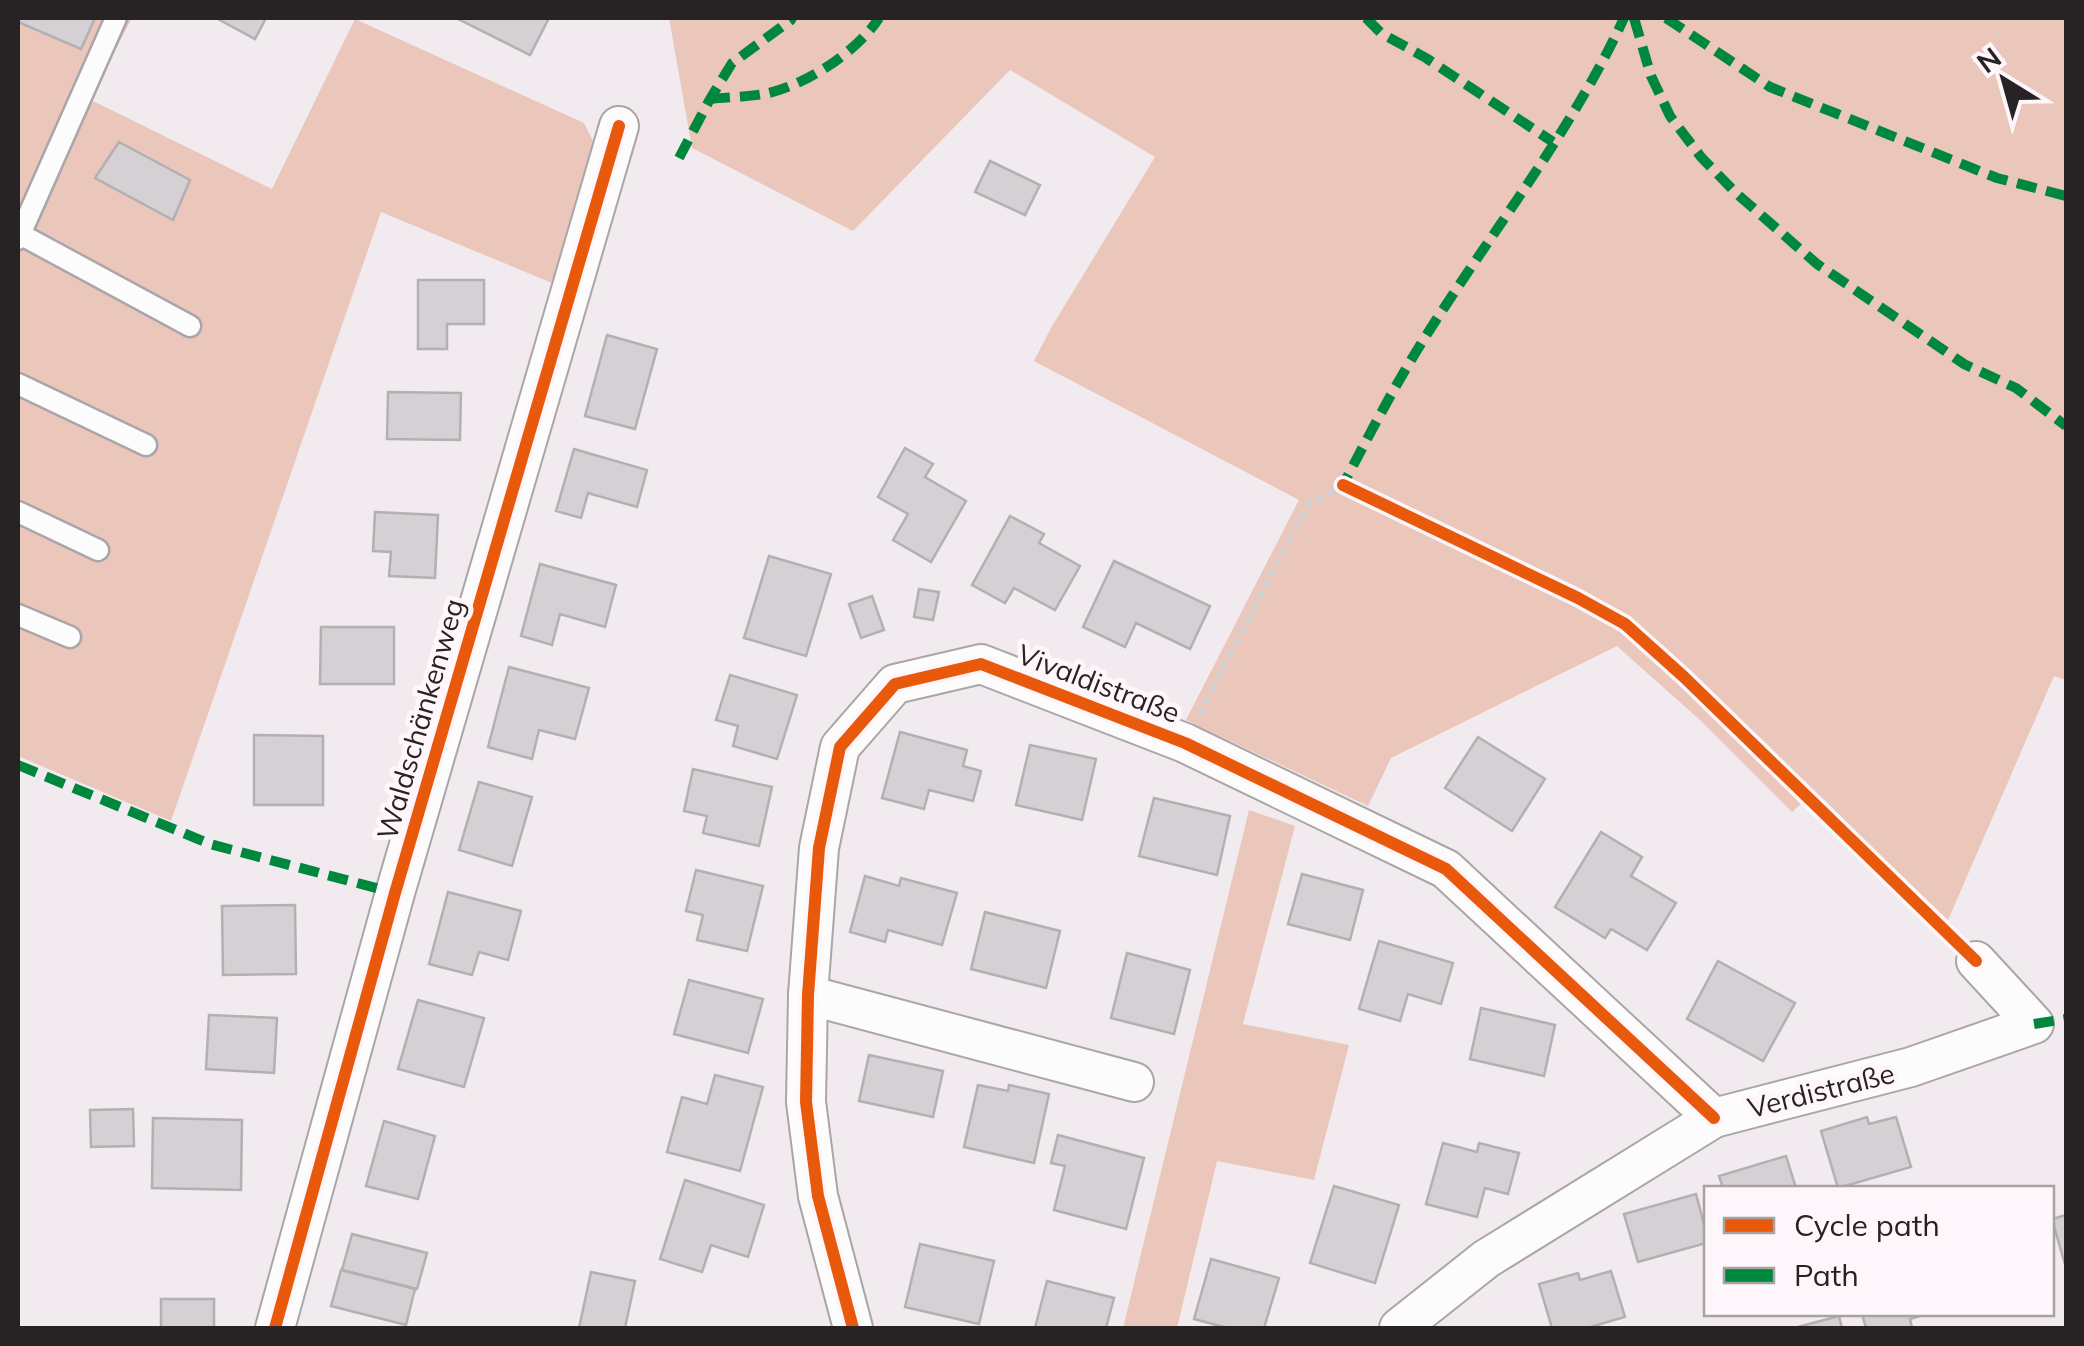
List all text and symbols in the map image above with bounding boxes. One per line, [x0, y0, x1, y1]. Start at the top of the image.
north arrow [1954, 30, 2054, 130]
text: N [1970, 39, 2008, 80]
street label: Waldschänkenweg [369, 595, 471, 843]
street label: Vivaldistraße [1013, 636, 1185, 730]
street label: Verdistraße [1744, 1055, 1898, 1125]
legend [1704, 1186, 2054, 1316]
text: Cycle path [1794, 1206, 1940, 1244]
text: Path [1794, 1256, 1859, 1294]

